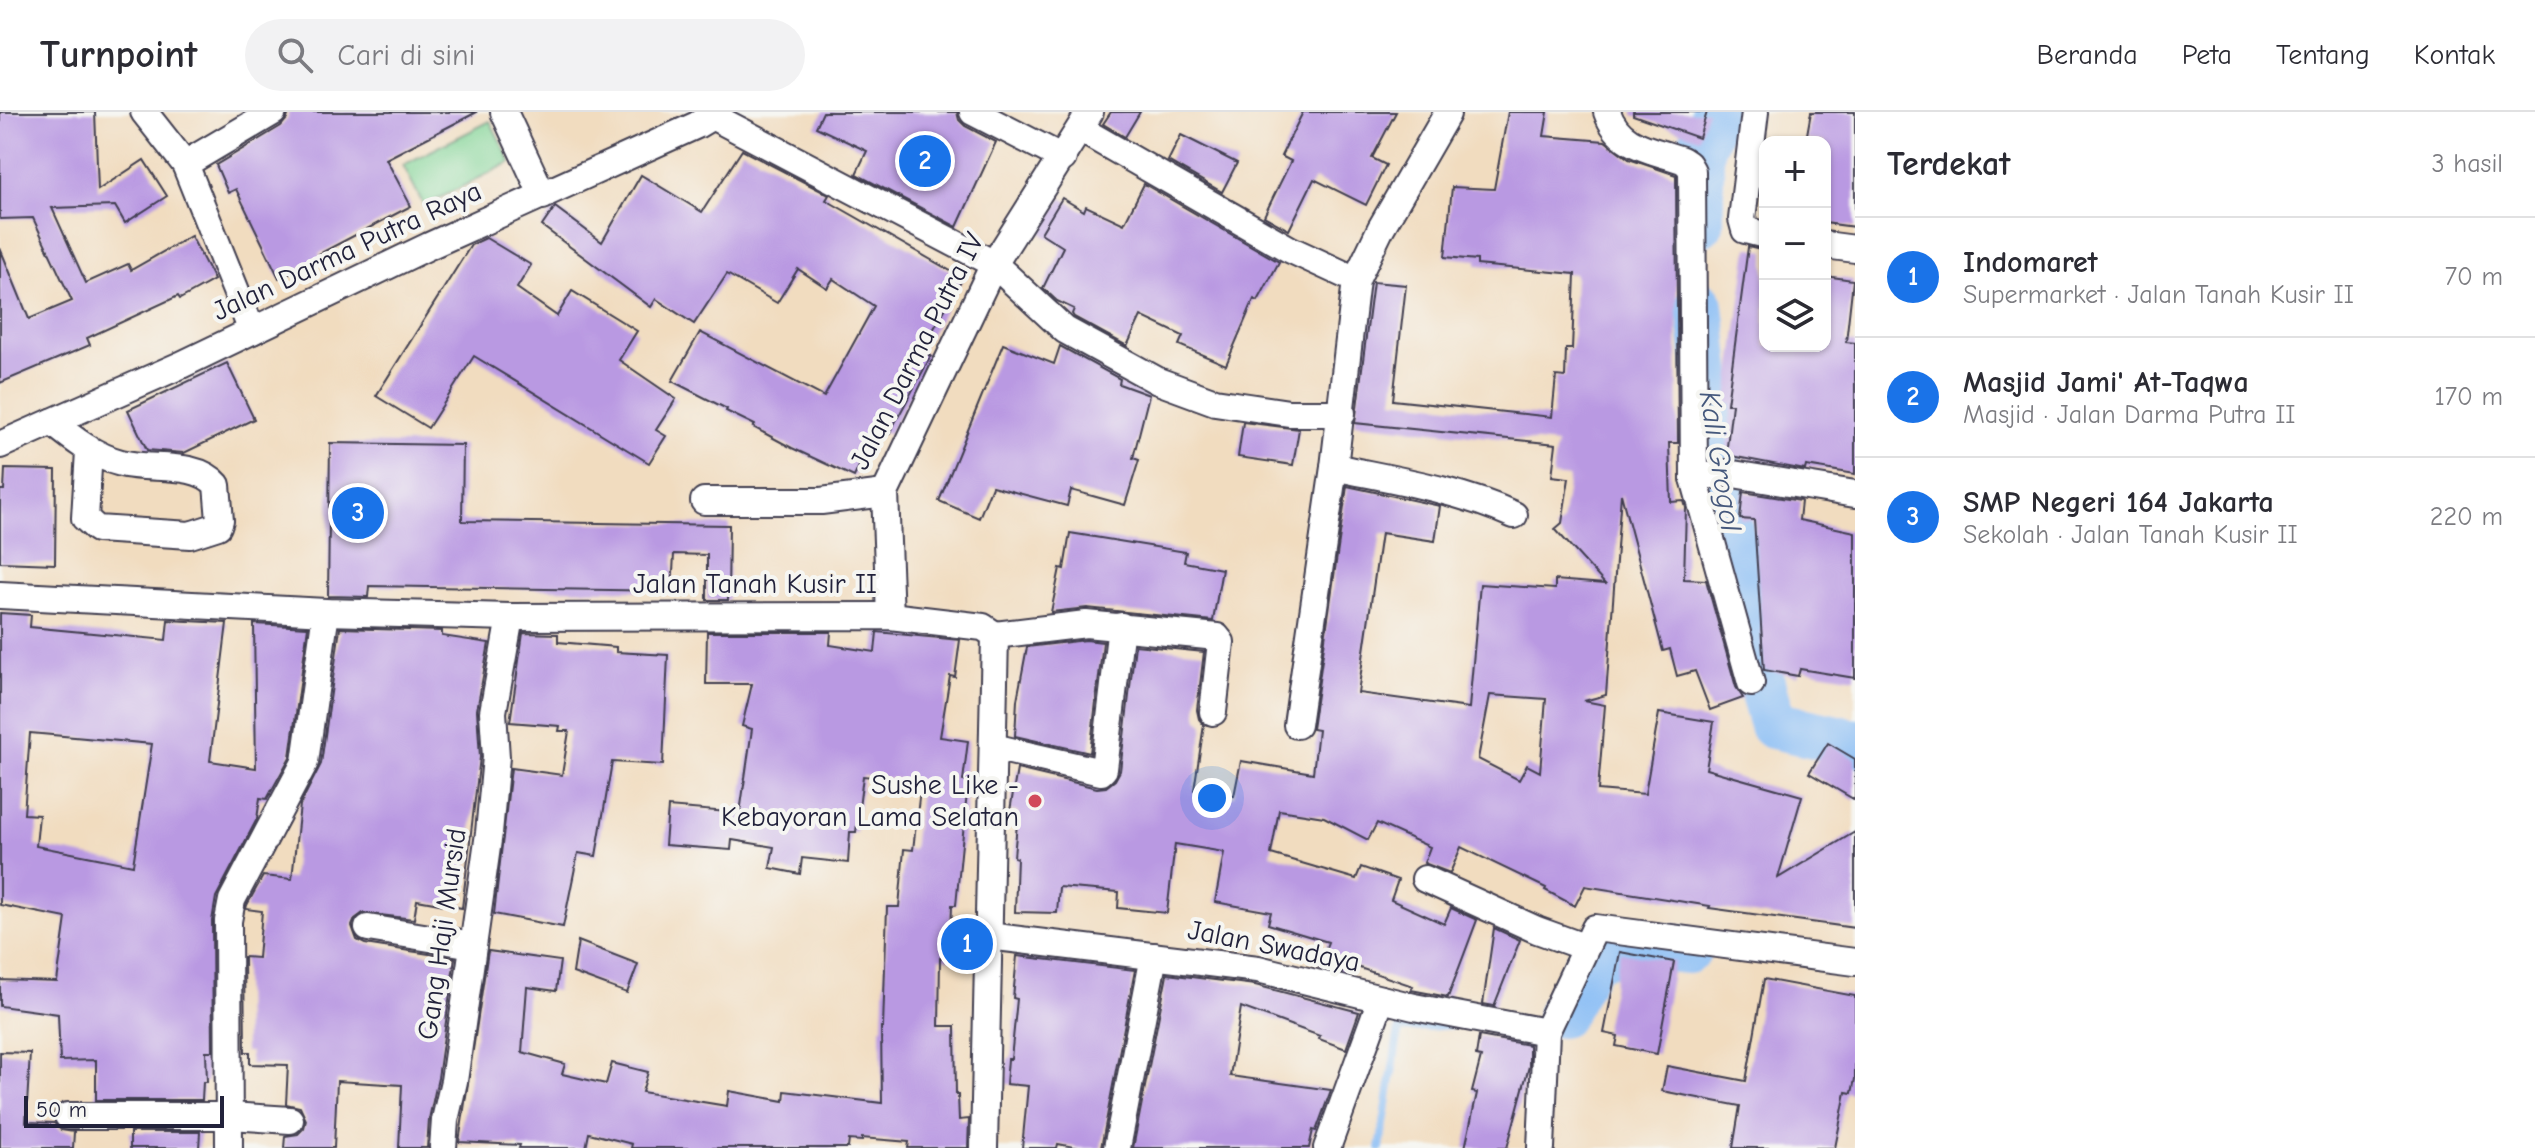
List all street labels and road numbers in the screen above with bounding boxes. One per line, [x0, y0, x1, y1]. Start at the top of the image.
street label: Jalan Darma Putra Raya [208, 175, 486, 327]
street label: Jalan Darma Putra IV [843, 227, 991, 475]
street label: Jalan Tanah Kusir II [633, 568, 877, 600]
street label: Gang Haji Mursid [411, 826, 473, 1042]
street label: Jalan Swadaya [1185, 914, 1363, 978]

